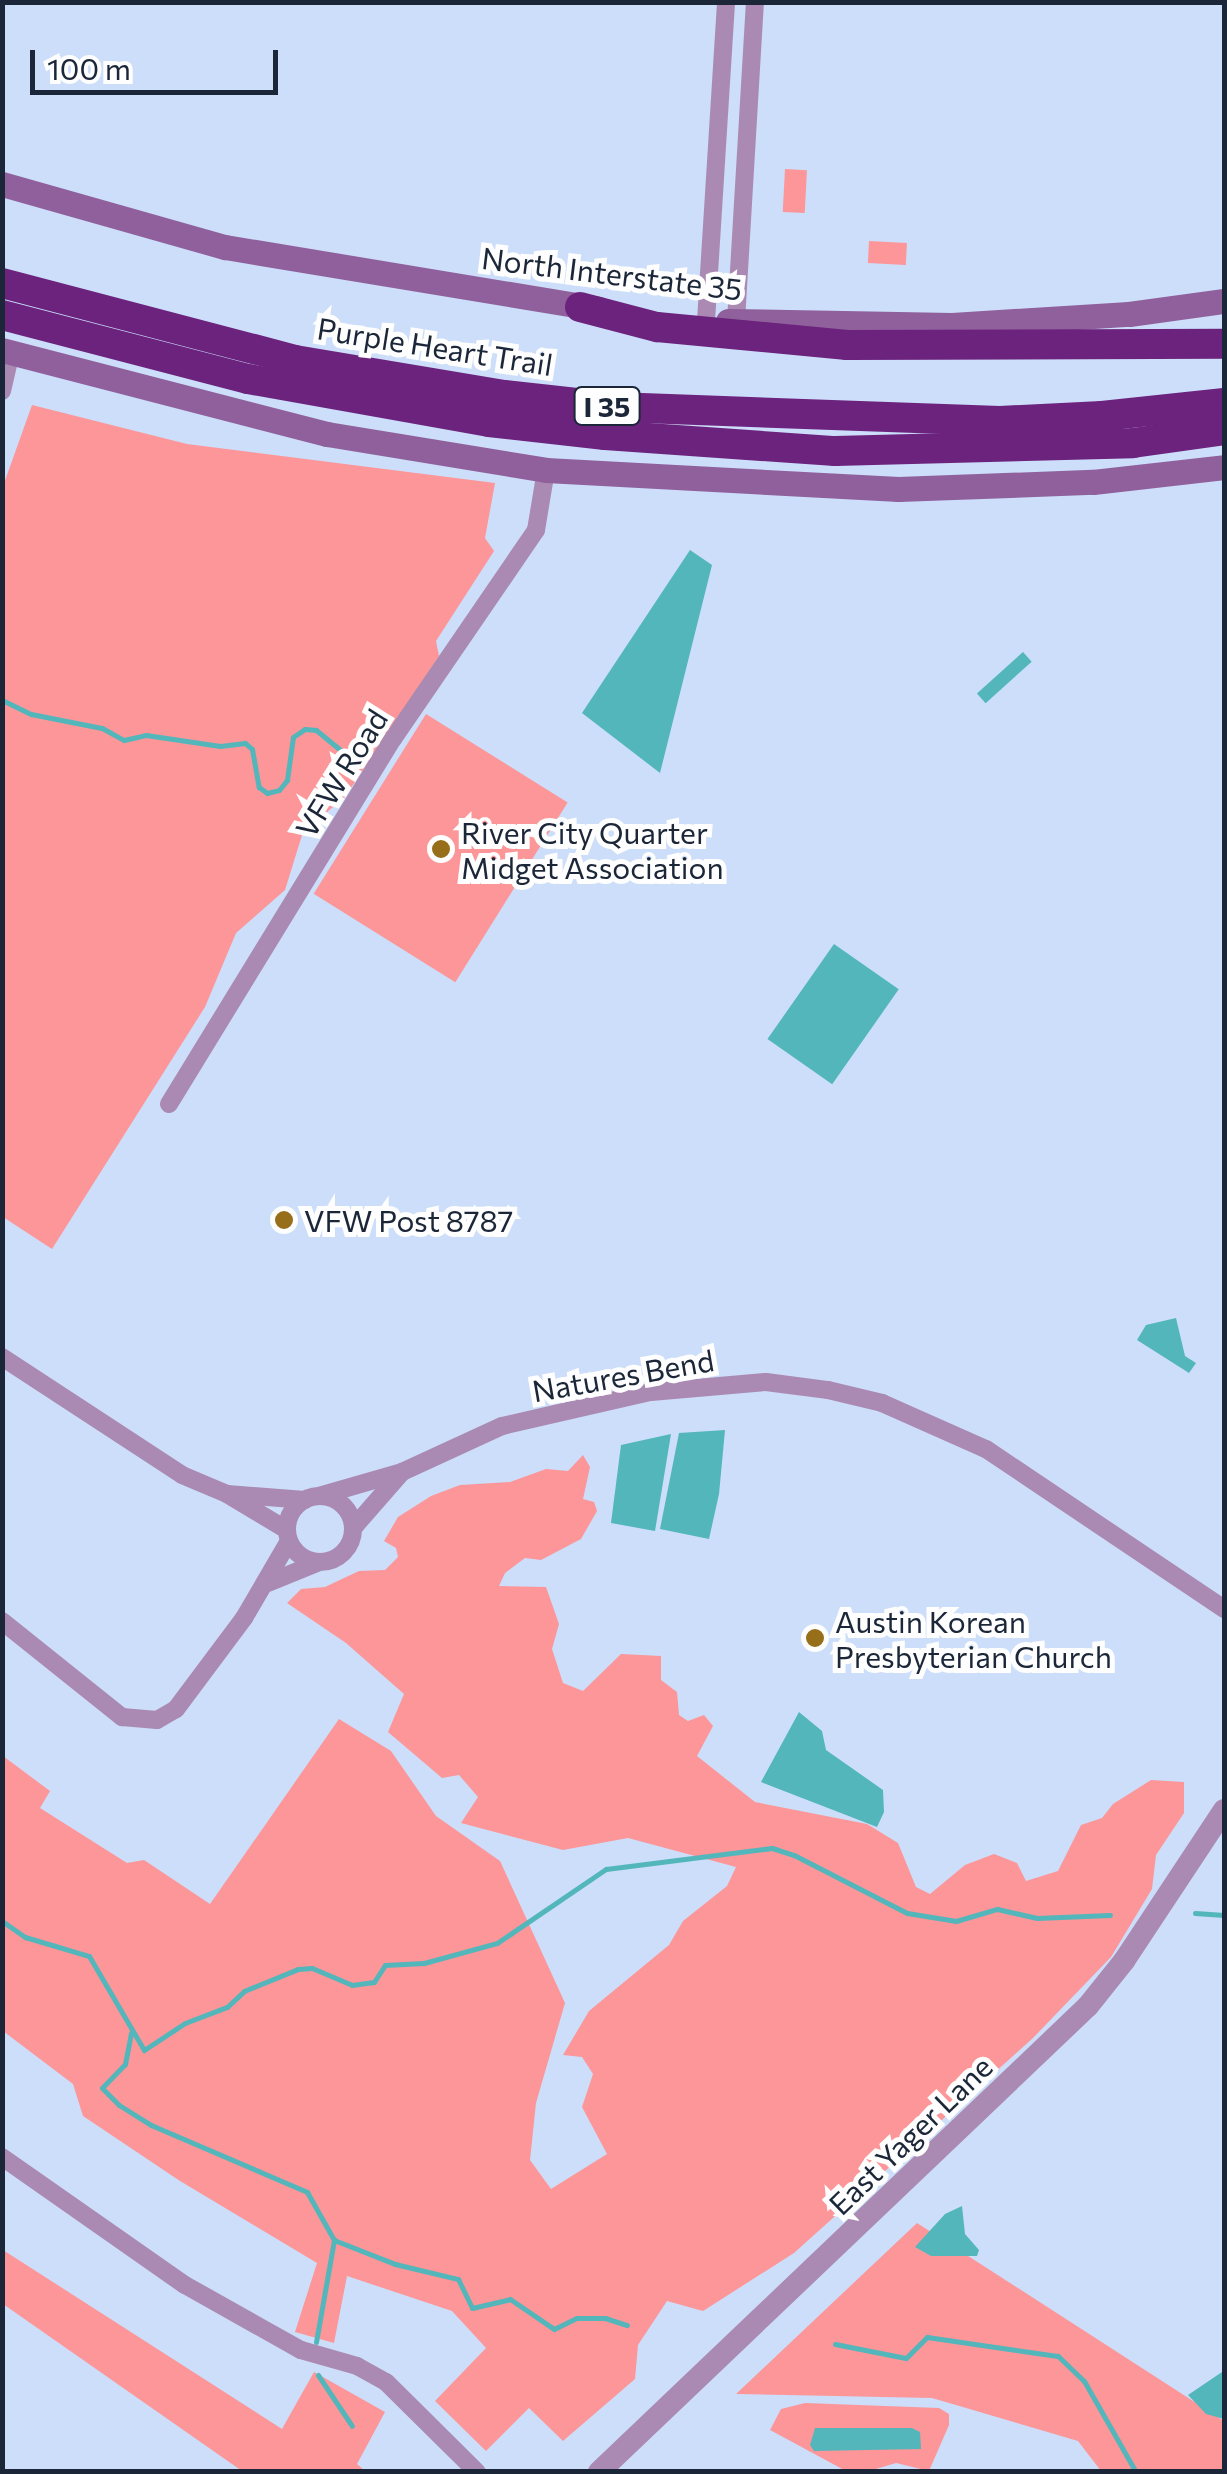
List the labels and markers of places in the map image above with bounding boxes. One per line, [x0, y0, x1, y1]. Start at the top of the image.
place label: River City Quarter Midget Association [461, 814, 724, 884]
marker: River City Quarter Midget Association [430, 838, 452, 860]
place label: VFW Post 8787 [304, 1202, 513, 1238]
marker: VFW Post 8787 [273, 1209, 295, 1231]
place label: Austin Korean Presbyterian Church [835, 1603, 1112, 1674]
marker: Austin Korean Presbyterian Church [804, 1627, 826, 1649]

